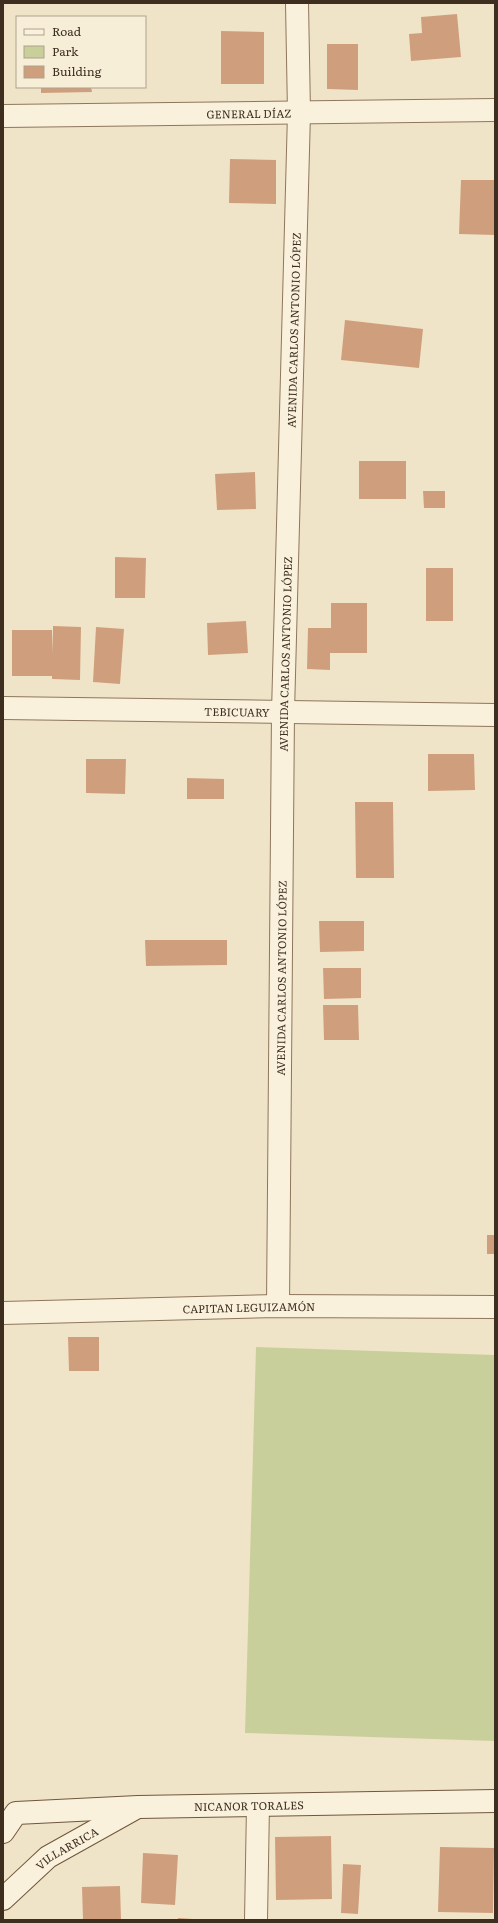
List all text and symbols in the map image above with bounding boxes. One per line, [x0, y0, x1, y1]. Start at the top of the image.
legend [16, 16, 146, 88]
text: Road [52, 22, 82, 40]
text: Park [52, 42, 79, 60]
text: Building [52, 62, 102, 80]
street label: GENERAL DÍAZ [206, 104, 292, 122]
street label: AVENIDA CARLOS ANTONIO LÓPEZ [283, 232, 304, 428]
street label: AVENIDA CARLOS ANTONIO LÓPEZ [275, 556, 295, 752]
street label: TEBICUARY [204, 703, 270, 720]
street label: AVENIDA CARLOS ANTONIO LÓPEZ [272, 880, 290, 1076]
street label: CAPITAN LEGUIZAMÓN [182, 1298, 315, 1316]
street label: NICANOR TORALES [194, 1796, 304, 1814]
street label: VILLARRICA [32, 1823, 101, 1873]

